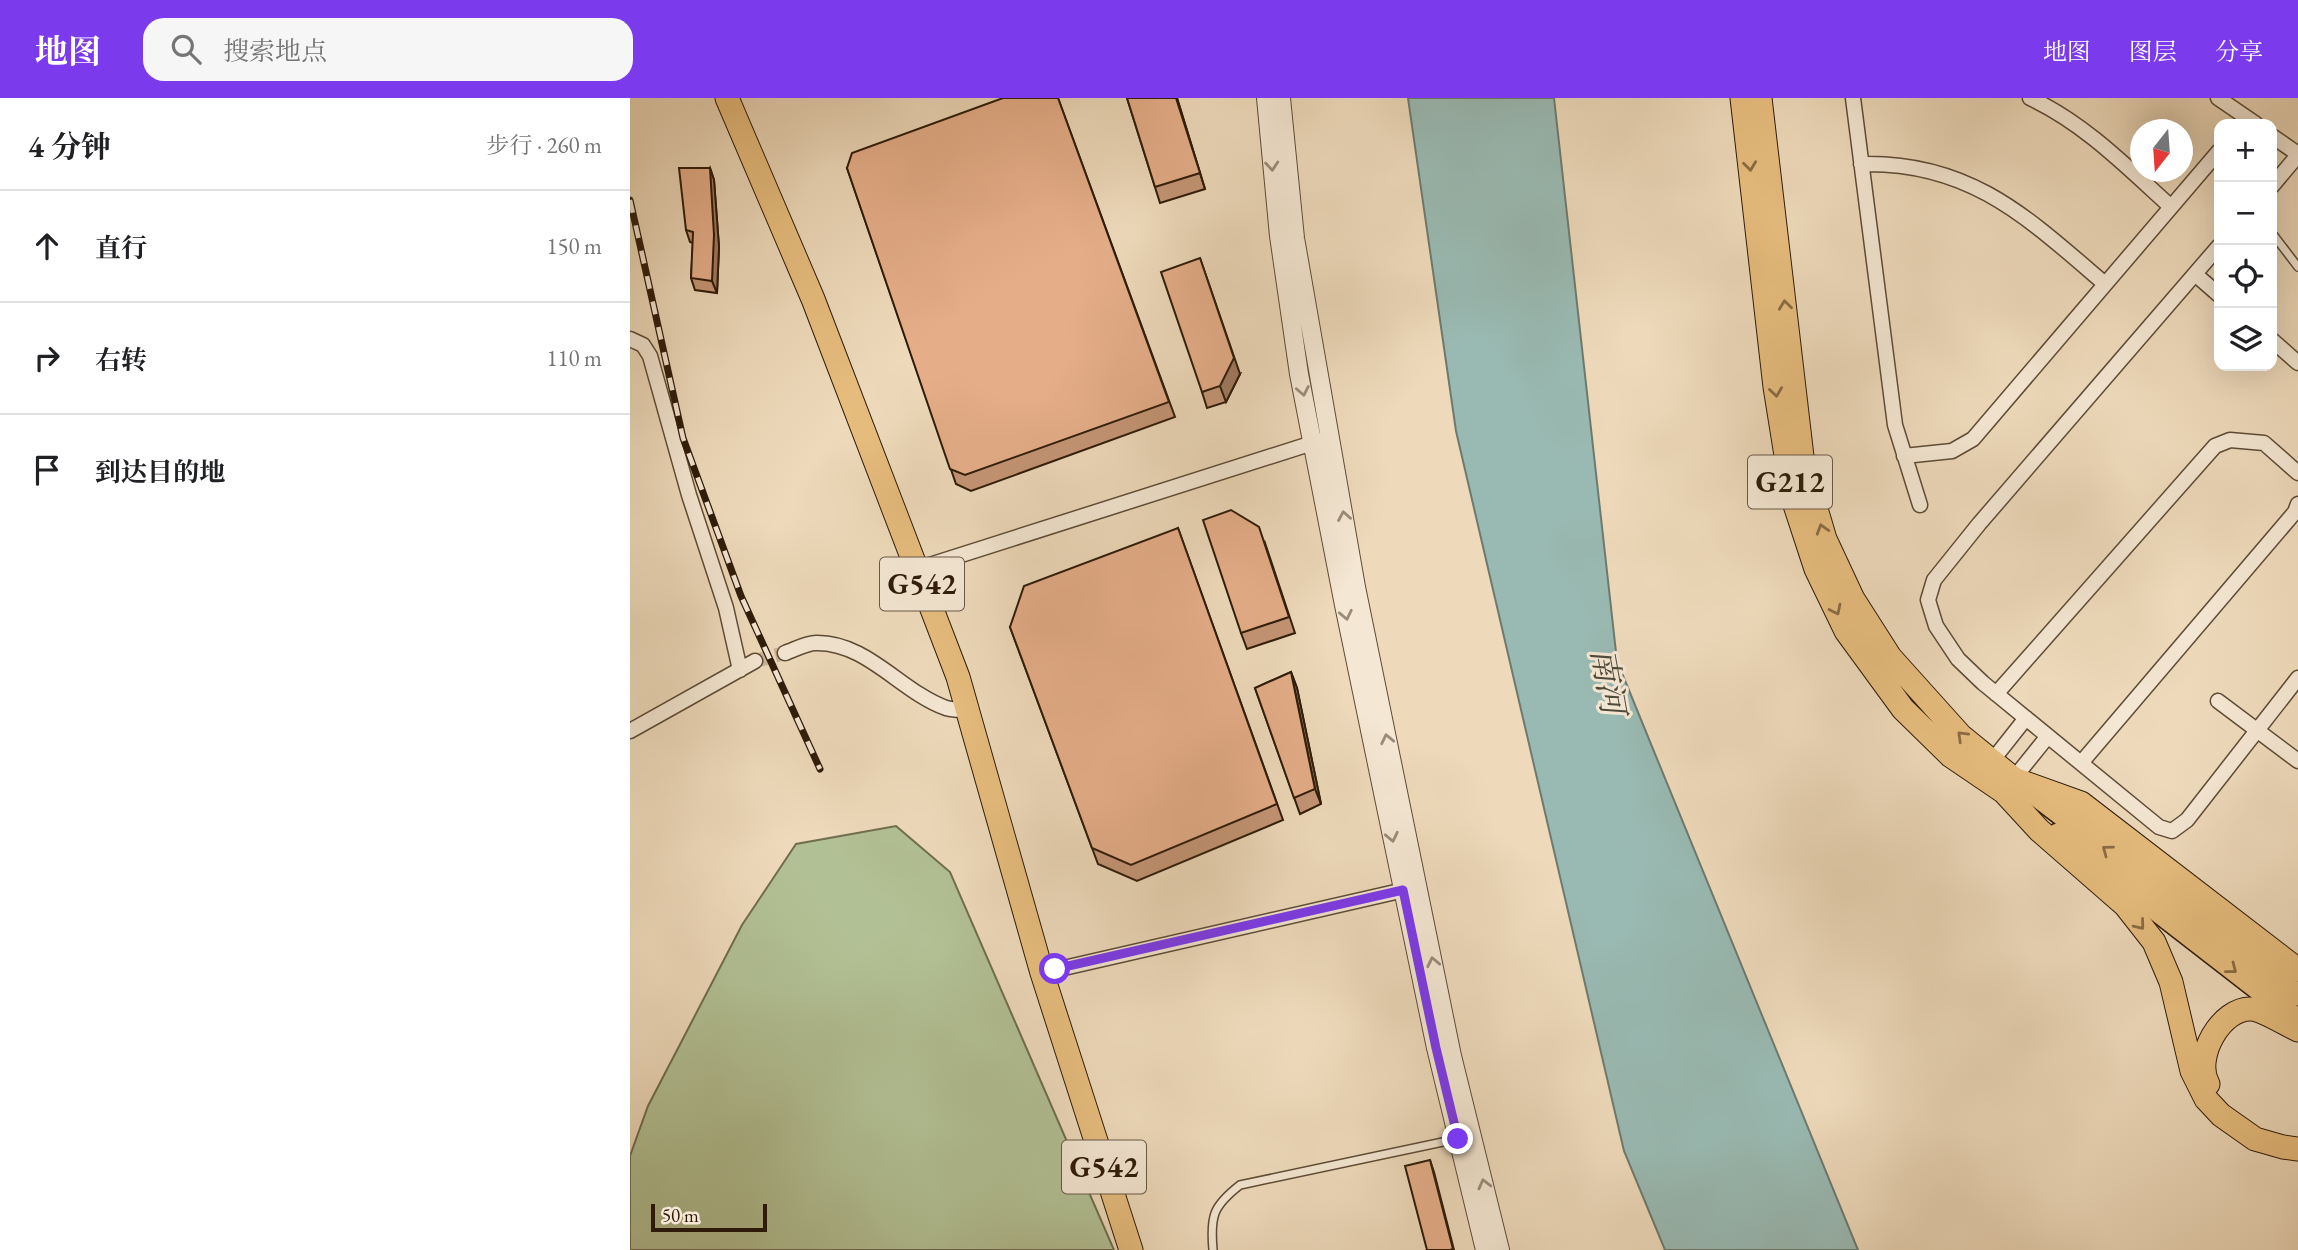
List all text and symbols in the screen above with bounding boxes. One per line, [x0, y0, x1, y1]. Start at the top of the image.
search box [143, 18, 633, 81]
text: 地图 [35, 30, 101, 73]
icon: search [167, 30, 205, 68]
text: 搜索地点 [223, 34, 327, 68]
text: 地图 [2043, 36, 2091, 67]
text: 图层 [2129, 36, 2177, 67]
text: 分享 [2215, 36, 2263, 67]
north arrow [2130, 119, 2193, 182]
map controls [2214, 119, 2277, 371]
button: + [2214, 119, 2277, 182]
text: 4 分钟 [28, 127, 111, 166]
text: 步行 · 260 m [487, 130, 602, 160]
one-way arrow [1264, 161, 1279, 172]
one-way arrow [1742, 161, 1757, 172]
button: − [2214, 182, 2277, 245]
icon: ahead [28, 227, 66, 265]
text: 直行 [95, 231, 147, 265]
text: 150 m [546, 231, 602, 261]
button: locate [2214, 245, 2277, 308]
one-way arrow [1777, 299, 1792, 311]
button: layers [2214, 308, 2277, 371]
icon: right [28, 339, 66, 377]
text: 右转 [95, 343, 147, 377]
text: 110 m [546, 343, 602, 373]
one-way arrow [1294, 385, 1309, 397]
one-way arrow [1768, 386, 1783, 398]
icon: arrive [28, 451, 66, 489]
text: 到达目的地 [95, 455, 225, 489]
road number: G212 [1748, 456, 1832, 508]
one-way arrow [1337, 510, 1352, 522]
one-way arrow [1816, 523, 1831, 535]
road number: G542 [880, 558, 964, 610]
one-way arrow [1828, 603, 1842, 615]
one-way arrow [1337, 609, 1352, 621]
water label: 南河 [1582, 645, 1636, 722]
one-way arrow [1957, 731, 1970, 744]
one-way arrow [1381, 733, 1396, 745]
one-way arrow [1384, 831, 1399, 843]
one-way arrow [2102, 845, 2115, 858]
one-way arrow [2132, 916, 2144, 929]
route start [1039, 953, 1070, 984]
one-way arrow [1427, 956, 1442, 968]
one-way arrow [2224, 960, 2237, 973]
route end [1442, 1123, 1473, 1154]
road number: G542 [1062, 1140, 1146, 1194]
one-way arrow [1478, 1178, 1492, 1190]
scale bar [651, 1201, 766, 1233]
text: 50 m [662, 1203, 699, 1228]

